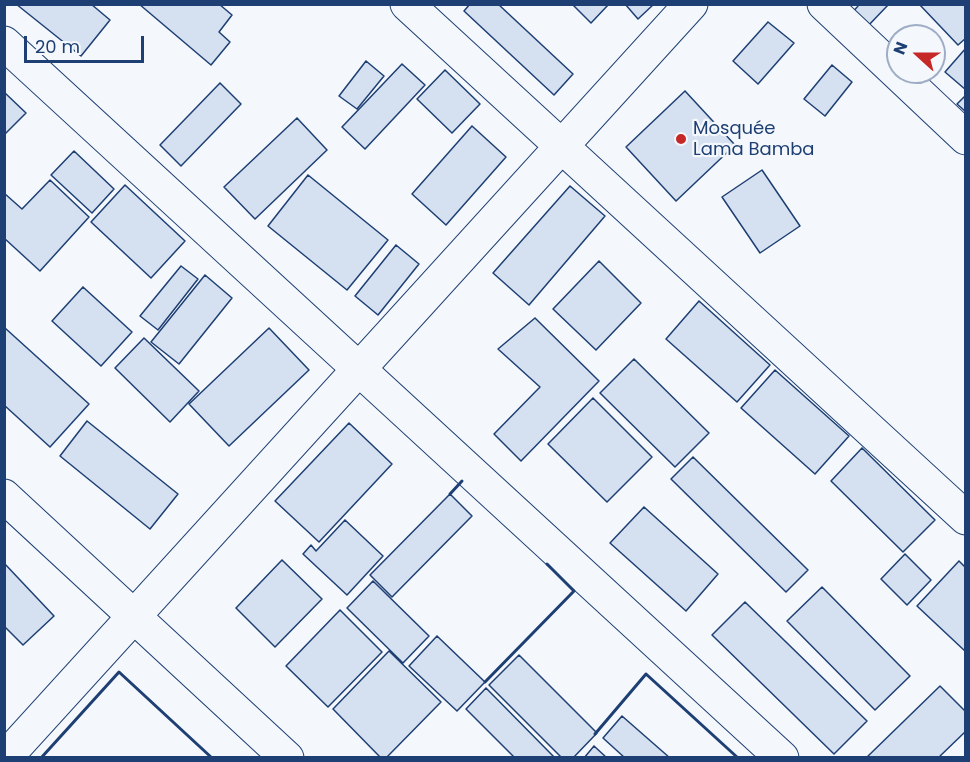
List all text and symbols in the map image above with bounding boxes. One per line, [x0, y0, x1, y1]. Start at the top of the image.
scale bar [27, 24, 147, 62]
north arrow [886, 24, 946, 84]
text: 20 m [35, 34, 80, 59]
text: N [888, 38, 913, 58]
place label: Mosquée Lama Bamba [693, 118, 815, 160]
marker: Mosquée Lama Bamba [674, 132, 688, 146]

